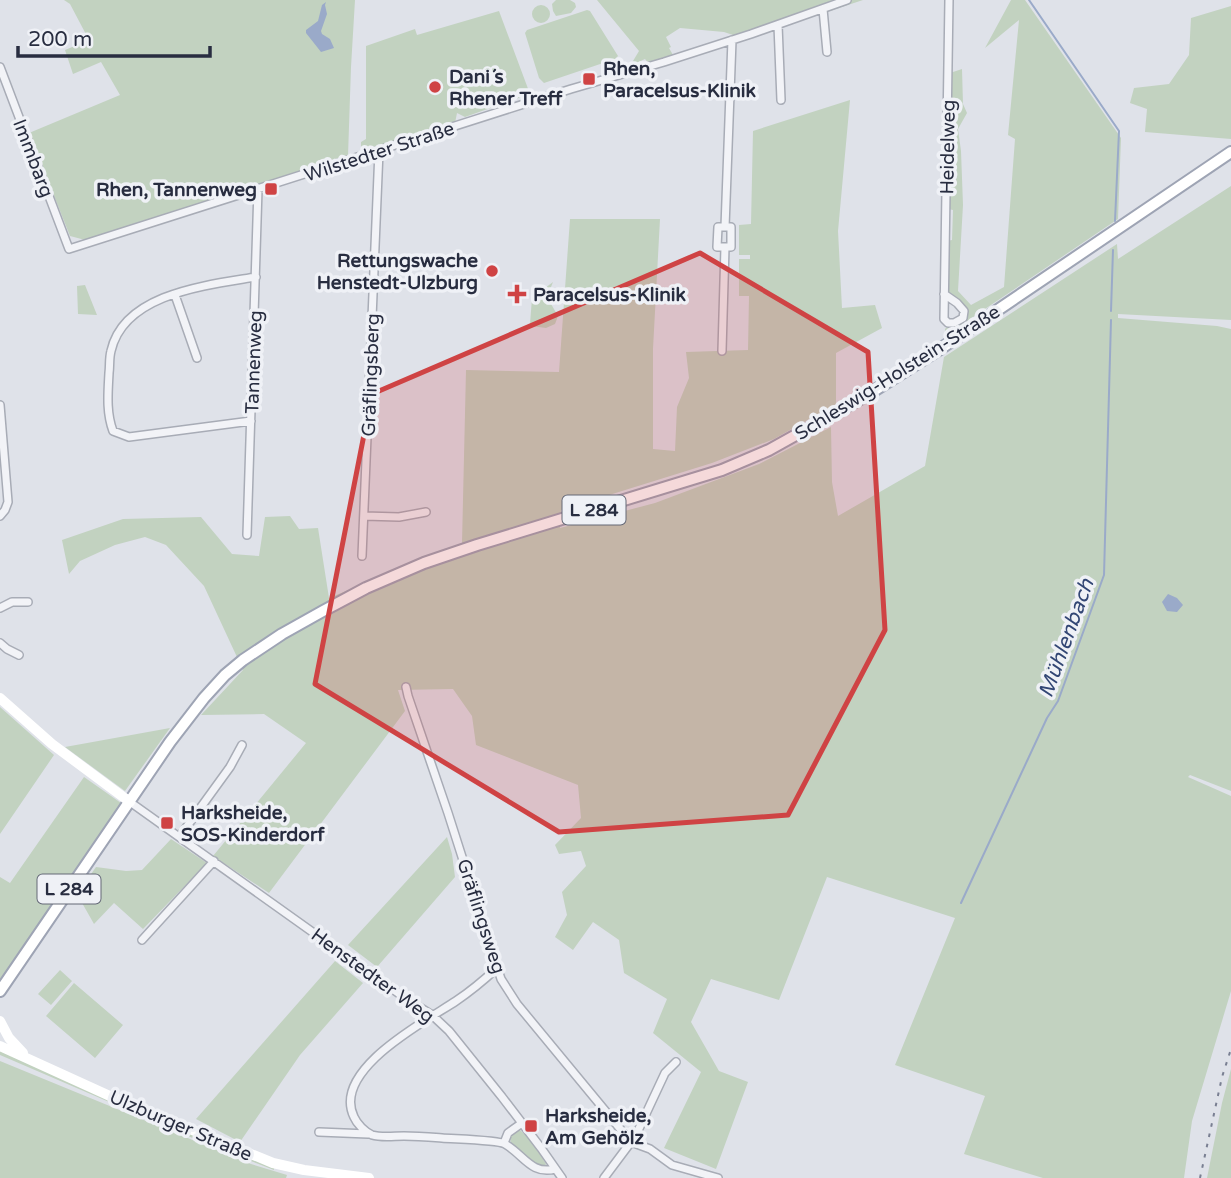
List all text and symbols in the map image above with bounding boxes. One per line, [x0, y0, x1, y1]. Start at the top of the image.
scale bar [18, 14, 210, 58]
text: 200 m [28, 27, 92, 52]
place label: Rhen, Paracelsus-Klinik [603, 58, 757, 102]
place label: Dani´s Rhener Treff [449, 66, 564, 110]
marker: Rhen, Paracelsus-Klinik [581, 71, 597, 87]
marker: Dani´s Rhener Treff [427, 79, 443, 95]
street label: Heidelweg [936, 99, 960, 195]
street label: Immbarg [8, 116, 58, 200]
street label: Wilstedter Straße [302, 117, 457, 187]
place label: Rhen, Tannenweg [96, 179, 257, 202]
marker: Rhen, Tannenweg [263, 181, 279, 197]
place label: Rettungswache Henstedt-Ulzburg [317, 250, 478, 295]
marker: Rettungswache Henstedt-Ulzburg [484, 263, 500, 279]
marker: Paracelsus-Klinik [507, 284, 527, 304]
place label: Paracelsus-Klinik [533, 284, 687, 306]
street label: Schleswig-Holstein-Straße [791, 301, 1004, 445]
street label: Tannenweg [241, 310, 267, 414]
street label: Gräflingsberg [358, 313, 384, 437]
road number: L 284 [562, 496, 626, 524]
water label: Mühlenbach [1033, 574, 1100, 701]
place label: Harksheide, SOS-Kinderdorf [181, 802, 325, 846]
marker: Harksheide, SOS-Kinderdorf [159, 815, 175, 831]
street label: Gräflingsweg [452, 856, 510, 976]
road number: L 284 [38, 874, 100, 904]
street label: Henstedter Weg [307, 924, 438, 1028]
street label: Ulzburger Straße [106, 1086, 255, 1166]
place label: Harksheide, Am Gehölz [545, 1105, 651, 1149]
marker: Harksheide, Am Gehölz [523, 1118, 539, 1134]

